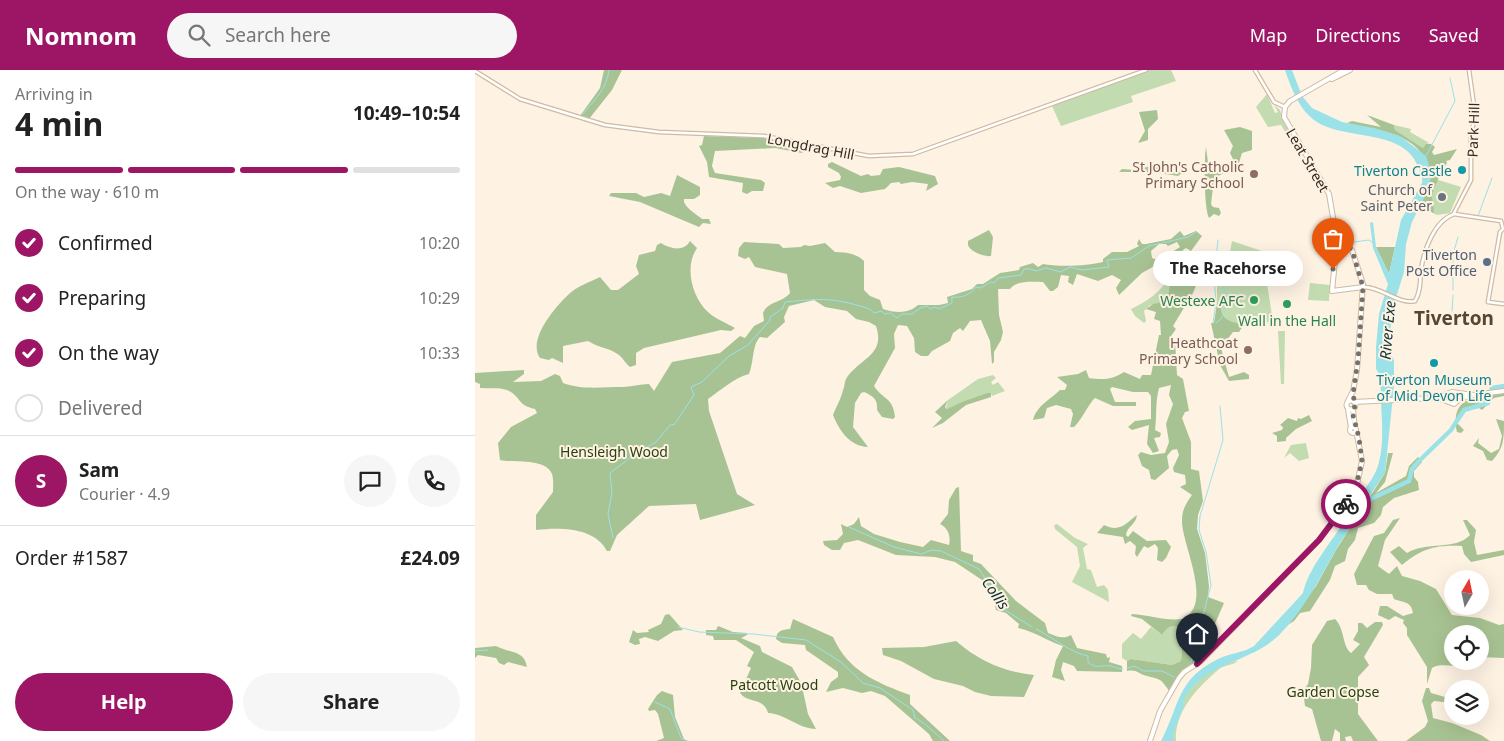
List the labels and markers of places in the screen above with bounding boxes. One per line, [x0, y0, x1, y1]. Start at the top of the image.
place label: St John's Catholic Primary School [1132, 157, 1244, 192]
place label: Tiverton Castle [1354, 161, 1452, 180]
marker: Tiverton Castle [1456, 164, 1468, 176]
marker: St John's Catholic Primary School [1248, 168, 1260, 180]
place label: Church of Saint Peter [1360, 180, 1433, 215]
marker: Church of Saint Peter [1436, 191, 1448, 203]
pin [1312, 218, 1354, 269]
place label: Tiverton Post Office [1406, 245, 1477, 280]
callout: The Racehorse [1153, 252, 1303, 286]
marker: Tiverton Post Office [1481, 256, 1493, 268]
place label: Westexe AFC [1160, 291, 1244, 310]
marker: Westexe AFC [1248, 294, 1260, 306]
marker: Wall in the Hall [1281, 298, 1293, 310]
place label: Wall in the Hall [1238, 311, 1336, 330]
place label: Heathcoat Primary School [1139, 333, 1238, 368]
marker: Heathcoat Primary School [1242, 344, 1254, 356]
marker: Tiverton Museum of Mid Devon Life [1428, 357, 1440, 369]
place label: Tiverton Museum of Mid Devon Life [1376, 370, 1492, 405]
pin [1176, 613, 1218, 664]

